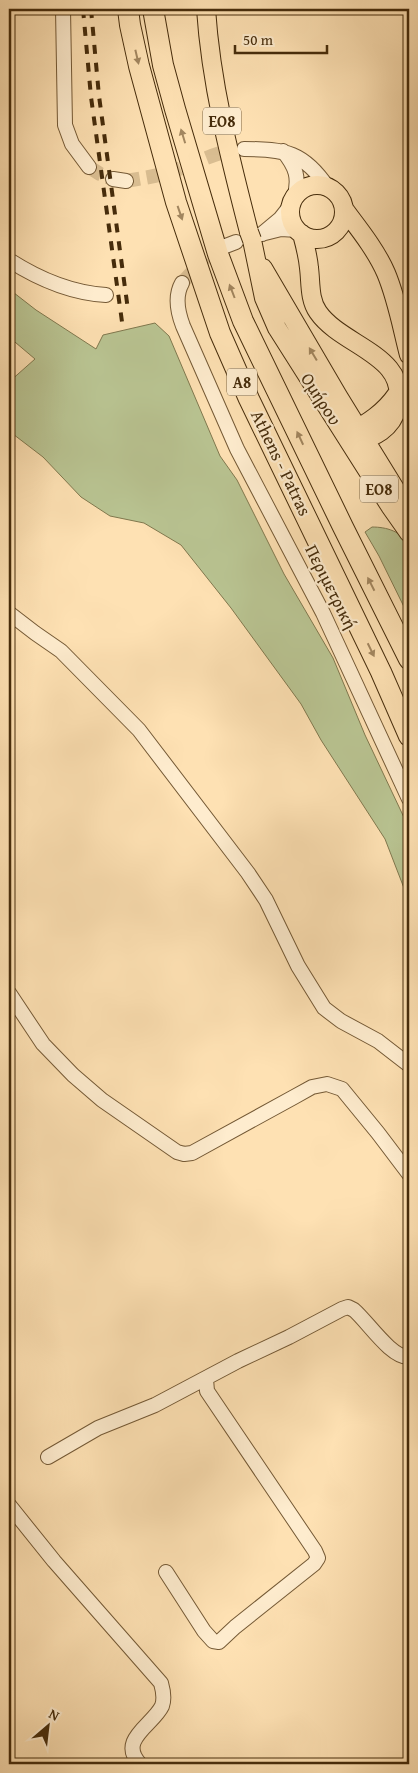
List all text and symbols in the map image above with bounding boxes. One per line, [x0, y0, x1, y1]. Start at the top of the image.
scale bar [235, 22, 328, 54]
text: 50 m [243, 29, 274, 50]
one-way arrow [133, 49, 141, 64]
road number: ΕΟ8 [203, 108, 241, 134]
one-way arrow [179, 128, 187, 143]
one-way arrow [176, 206, 184, 221]
one-way arrow [228, 283, 236, 298]
one-way arrow [308, 347, 317, 360]
street label: Ομήρου [294, 367, 349, 430]
road number: Α8 [227, 368, 257, 396]
street label: Athens - Patras [244, 405, 319, 520]
one-way arrow [296, 431, 304, 445]
road number: ΕΟ8 [360, 476, 398, 502]
street label: Περιμετρική [299, 540, 364, 634]
one-way arrow [367, 577, 375, 591]
one-way arrow [367, 643, 375, 657]
north arrow [22, 1700, 72, 1750]
text: N [45, 1703, 63, 1726]

